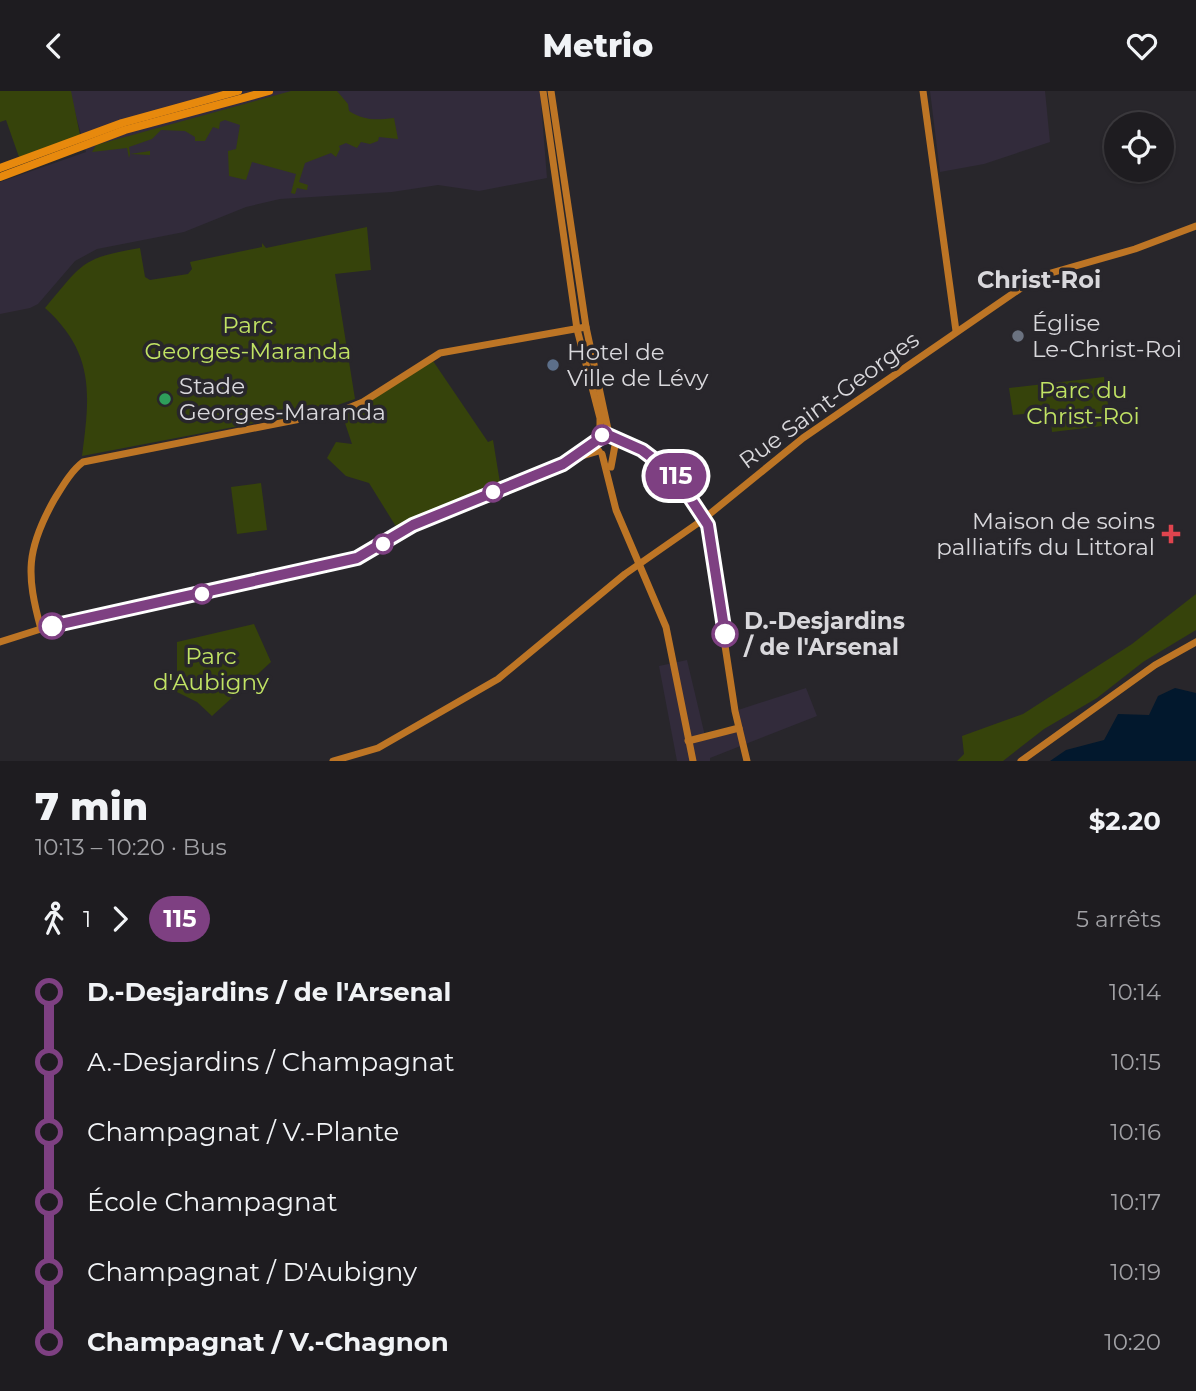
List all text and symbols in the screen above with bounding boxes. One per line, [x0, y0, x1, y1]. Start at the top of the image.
text: Metrio [543, 26, 653, 65]
icon: back [35, 27, 73, 65]
icon: heart [1123, 27, 1161, 65]
map controls [1104, 112, 1174, 182]
button: locate [1104, 112, 1174, 182]
district label: Christ-Roi [977, 265, 1101, 294]
place label: Église Le-Christ-Roi [1032, 309, 1182, 363]
park label: Parc Georges-Maranda [145, 311, 351, 365]
street label: Rue Saint-Georges [734, 325, 924, 475]
marker: Église Le-Christ-Roi [1010, 328, 1026, 344]
place label: Hotel de Ville de Lévy [567, 338, 709, 392]
marker: Hotel de Ville de Lévy [545, 357, 561, 373]
place label: Stade Georges-Maranda [179, 372, 386, 426]
park label: Parc du Christ-Roi [1026, 376, 1140, 430]
marker: Stade Georges-Maranda [157, 391, 173, 407]
unlabelled marker [592, 425, 612, 445]
line badge: 115 [636, 453, 716, 499]
text: 115 [659, 461, 693, 490]
unlabelled marker [483, 482, 503, 502]
place label: Maison de soins palliatifs du Littoral [936, 507, 1155, 561]
marker: Maison de soins palliatifs du Littoral [1161, 524, 1181, 544]
unlabelled marker [373, 534, 393, 554]
unlabelled marker [192, 584, 212, 604]
place label: D.-Desjardins / de l'Arsenal [743, 607, 905, 661]
unlabelled marker [39, 613, 65, 639]
marker: D.-Desjardins / de l'Arsenal [712, 621, 738, 647]
park label: Parc d'Aubigny [153, 642, 270, 696]
text: 7 min [35, 783, 148, 830]
text: $2.20 [1089, 805, 1161, 837]
text: 10:13 – 10:20 · Bus [35, 833, 227, 861]
icon: walk [35, 900, 73, 938]
icon: forward [101, 900, 139, 938]
text: 115 [163, 904, 196, 933]
text: 1 [83, 905, 91, 933]
text: 5 arrêts [1076, 905, 1161, 933]
text: D.-Desjardins / de l'Arsenal [87, 976, 451, 1008]
text: 10:14 [1109, 978, 1161, 1006]
text: A.-Desjardins / Champagnat [87, 1046, 455, 1078]
text: 10:15 [1111, 1048, 1161, 1076]
text: Champagnat / V.-Plante [87, 1116, 399, 1148]
text: 10:16 [1110, 1118, 1161, 1146]
text: École Champagnat [87, 1186, 338, 1218]
text: 10:17 [1111, 1188, 1161, 1216]
text: Champagnat / D'Aubigny [87, 1256, 417, 1288]
text: 10:19 [1110, 1258, 1161, 1286]
text: Champagnat / V.-Chagnon [87, 1326, 449, 1358]
text: 10:20 [1104, 1328, 1161, 1356]

